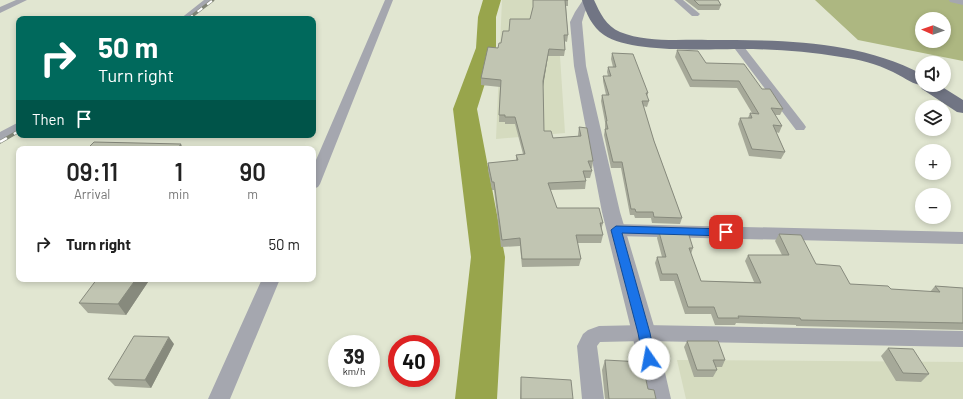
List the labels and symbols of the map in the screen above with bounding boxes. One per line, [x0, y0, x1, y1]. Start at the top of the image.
north arrow [915, 12, 951, 48]
pin [709, 215, 743, 249]
speed limit sign: 40 [388, 335, 440, 387]
position arrow [628, 338, 670, 380]

